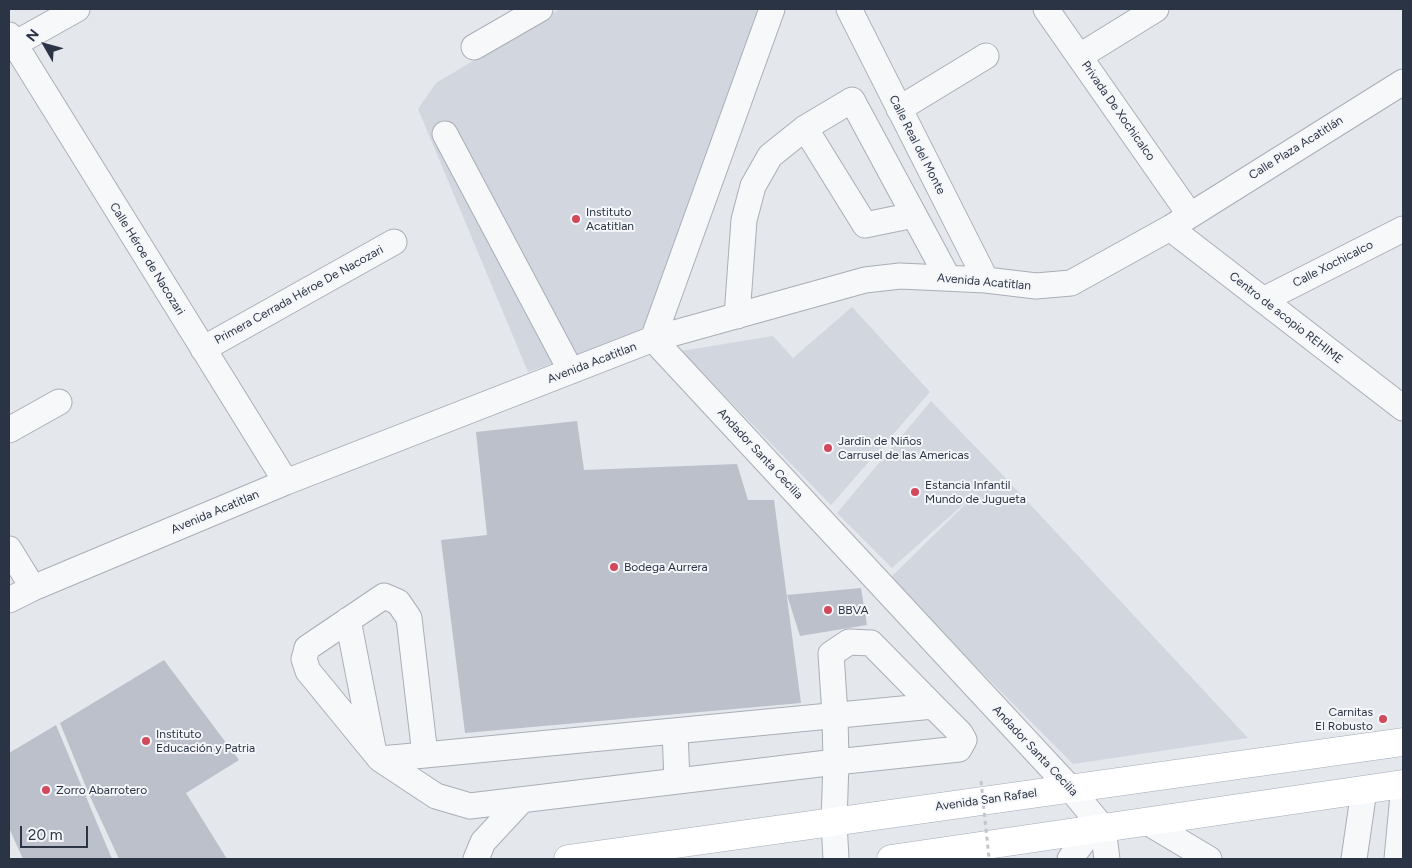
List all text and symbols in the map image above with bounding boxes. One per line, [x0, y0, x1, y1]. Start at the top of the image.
north arrow [20, 20, 70, 70]
text: N [23, 26, 43, 45]
street label: Privada De Xochicalco [1078, 58, 1158, 164]
street label: Calle Real del Monte [886, 93, 948, 197]
street label: Calle Plaza Acatitlán [1246, 113, 1346, 183]
street label: Calle Héroe de Nacozari [106, 200, 188, 318]
place label: Instituto Acatitlan [586, 205, 634, 233]
marker: Instituto Acatitlan [570, 213, 582, 225]
street label: Calle Xochicalco [1290, 238, 1376, 290]
street label: Primera Cerrada Héroe De Nacozari [212, 242, 386, 348]
street label: Centro de acopio REHIME [1226, 269, 1346, 367]
street label: Avenida Acatitlan [936, 271, 1032, 293]
street label: Avenida Acatitlan [545, 339, 639, 387]
street label: Andador Santa Cecilia [714, 406, 806, 502]
place label: Jardin de Niños Carrusel de las Americas [838, 434, 969, 462]
marker: Jardin de Niños Carrusel de las Americas [822, 442, 834, 454]
place label: Estancia Infantil Mundo de Jugueta [925, 478, 1026, 506]
marker: Estancia Infantil Mundo de Jugueta [909, 486, 921, 498]
street label: Avenida Acatitlan [169, 487, 261, 537]
place label: Bodega Aurrera [624, 560, 708, 574]
marker: Bodega Aurrera [608, 561, 620, 573]
place label: BBVA [838, 603, 869, 617]
marker: BBVA [822, 604, 834, 616]
street label: Andador Santa Cecilia [989, 703, 1081, 799]
place label: Carnitas El Robusto [1315, 705, 1373, 733]
marker: Carnitas El Robusto [1377, 713, 1389, 725]
place label: Instituto Educación y Patria [156, 727, 255, 755]
marker: Instituto Educación y Patria [140, 735, 152, 747]
place label: Zorro Abarrotero [56, 783, 147, 797]
marker: Zorro Abarrotero [40, 784, 52, 796]
street label: Avenida San Rafael [934, 786, 1038, 814]
scale bar [22, 816, 90, 848]
text: 20 m [28, 826, 62, 844]

